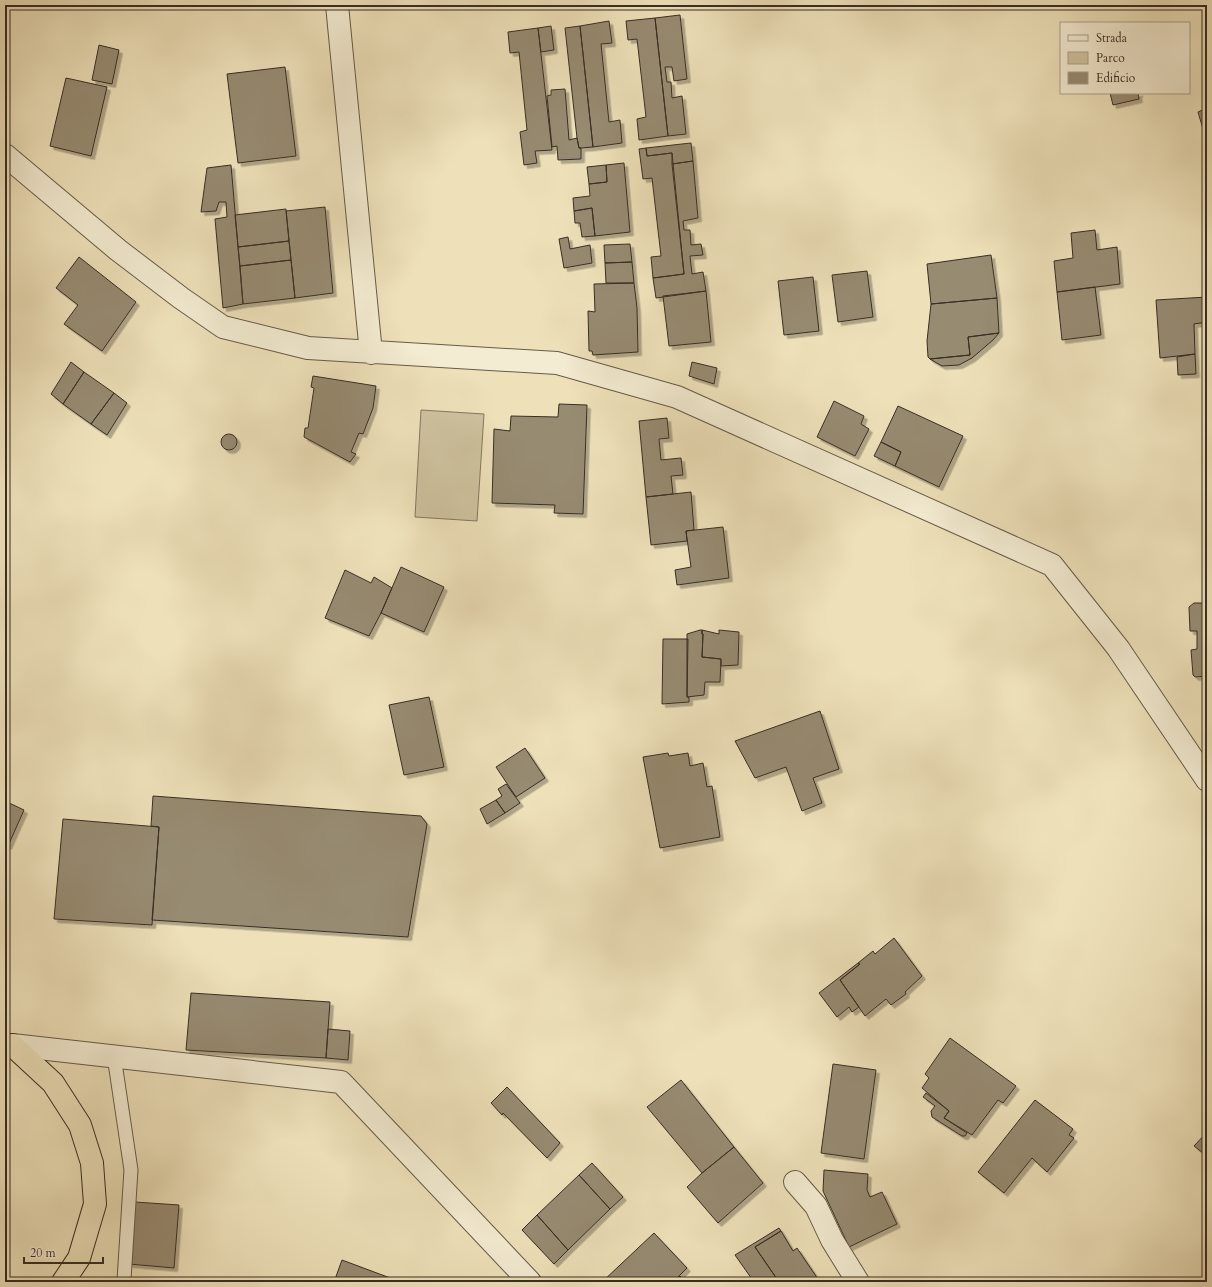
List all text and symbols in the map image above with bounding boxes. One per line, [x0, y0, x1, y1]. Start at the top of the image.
legend [1060, 22, 1190, 94]
text: Strada [1096, 30, 1128, 46]
text: Parco [1096, 50, 1125, 66]
text: Edificio [1096, 70, 1136, 86]
scale bar [24, 1239, 103, 1265]
text: 20 m [30, 1245, 57, 1261]

